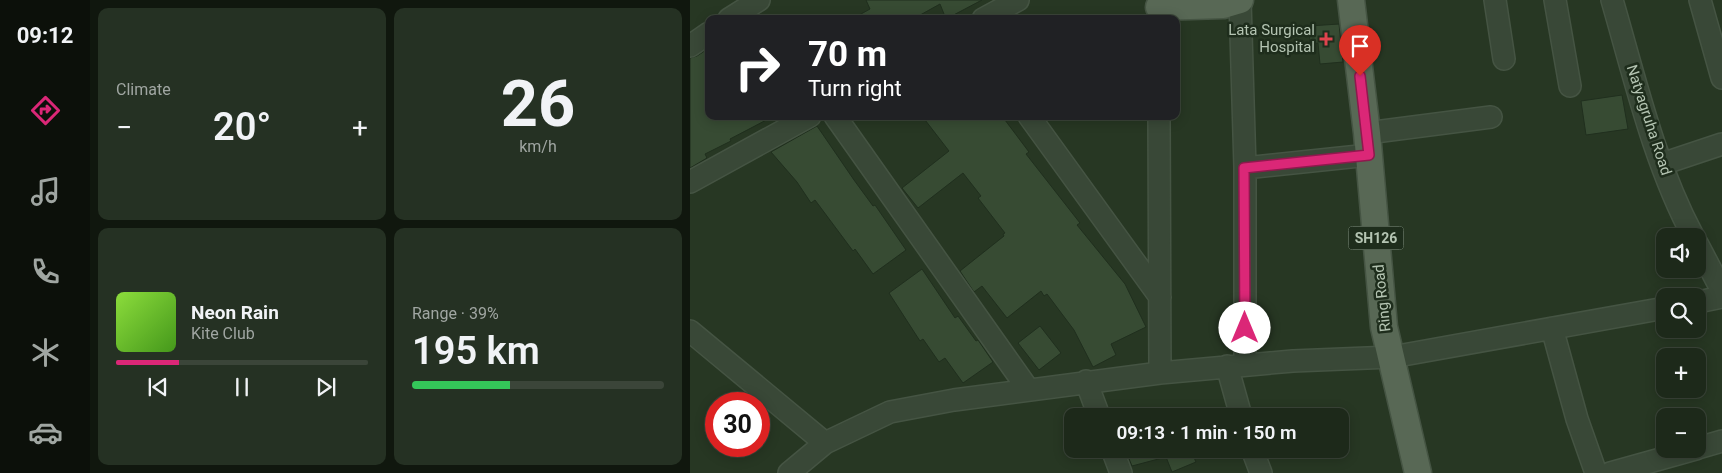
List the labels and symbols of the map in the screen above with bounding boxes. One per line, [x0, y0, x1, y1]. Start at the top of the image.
place label: Lata Surgical Hospital [1228, 21, 1315, 56]
pin [1339, 25, 1381, 76]
marker: Lata Surgical Hospital [1319, 32, 1333, 46]
street label: Natyagruha Road [1623, 62, 1675, 178]
road number: SH126 [1348, 227, 1404, 250]
street label: Ring Road [1370, 263, 1394, 333]
position arrow [1218, 301, 1270, 353]
speed limit sign: 30 [705, 392, 770, 457]

